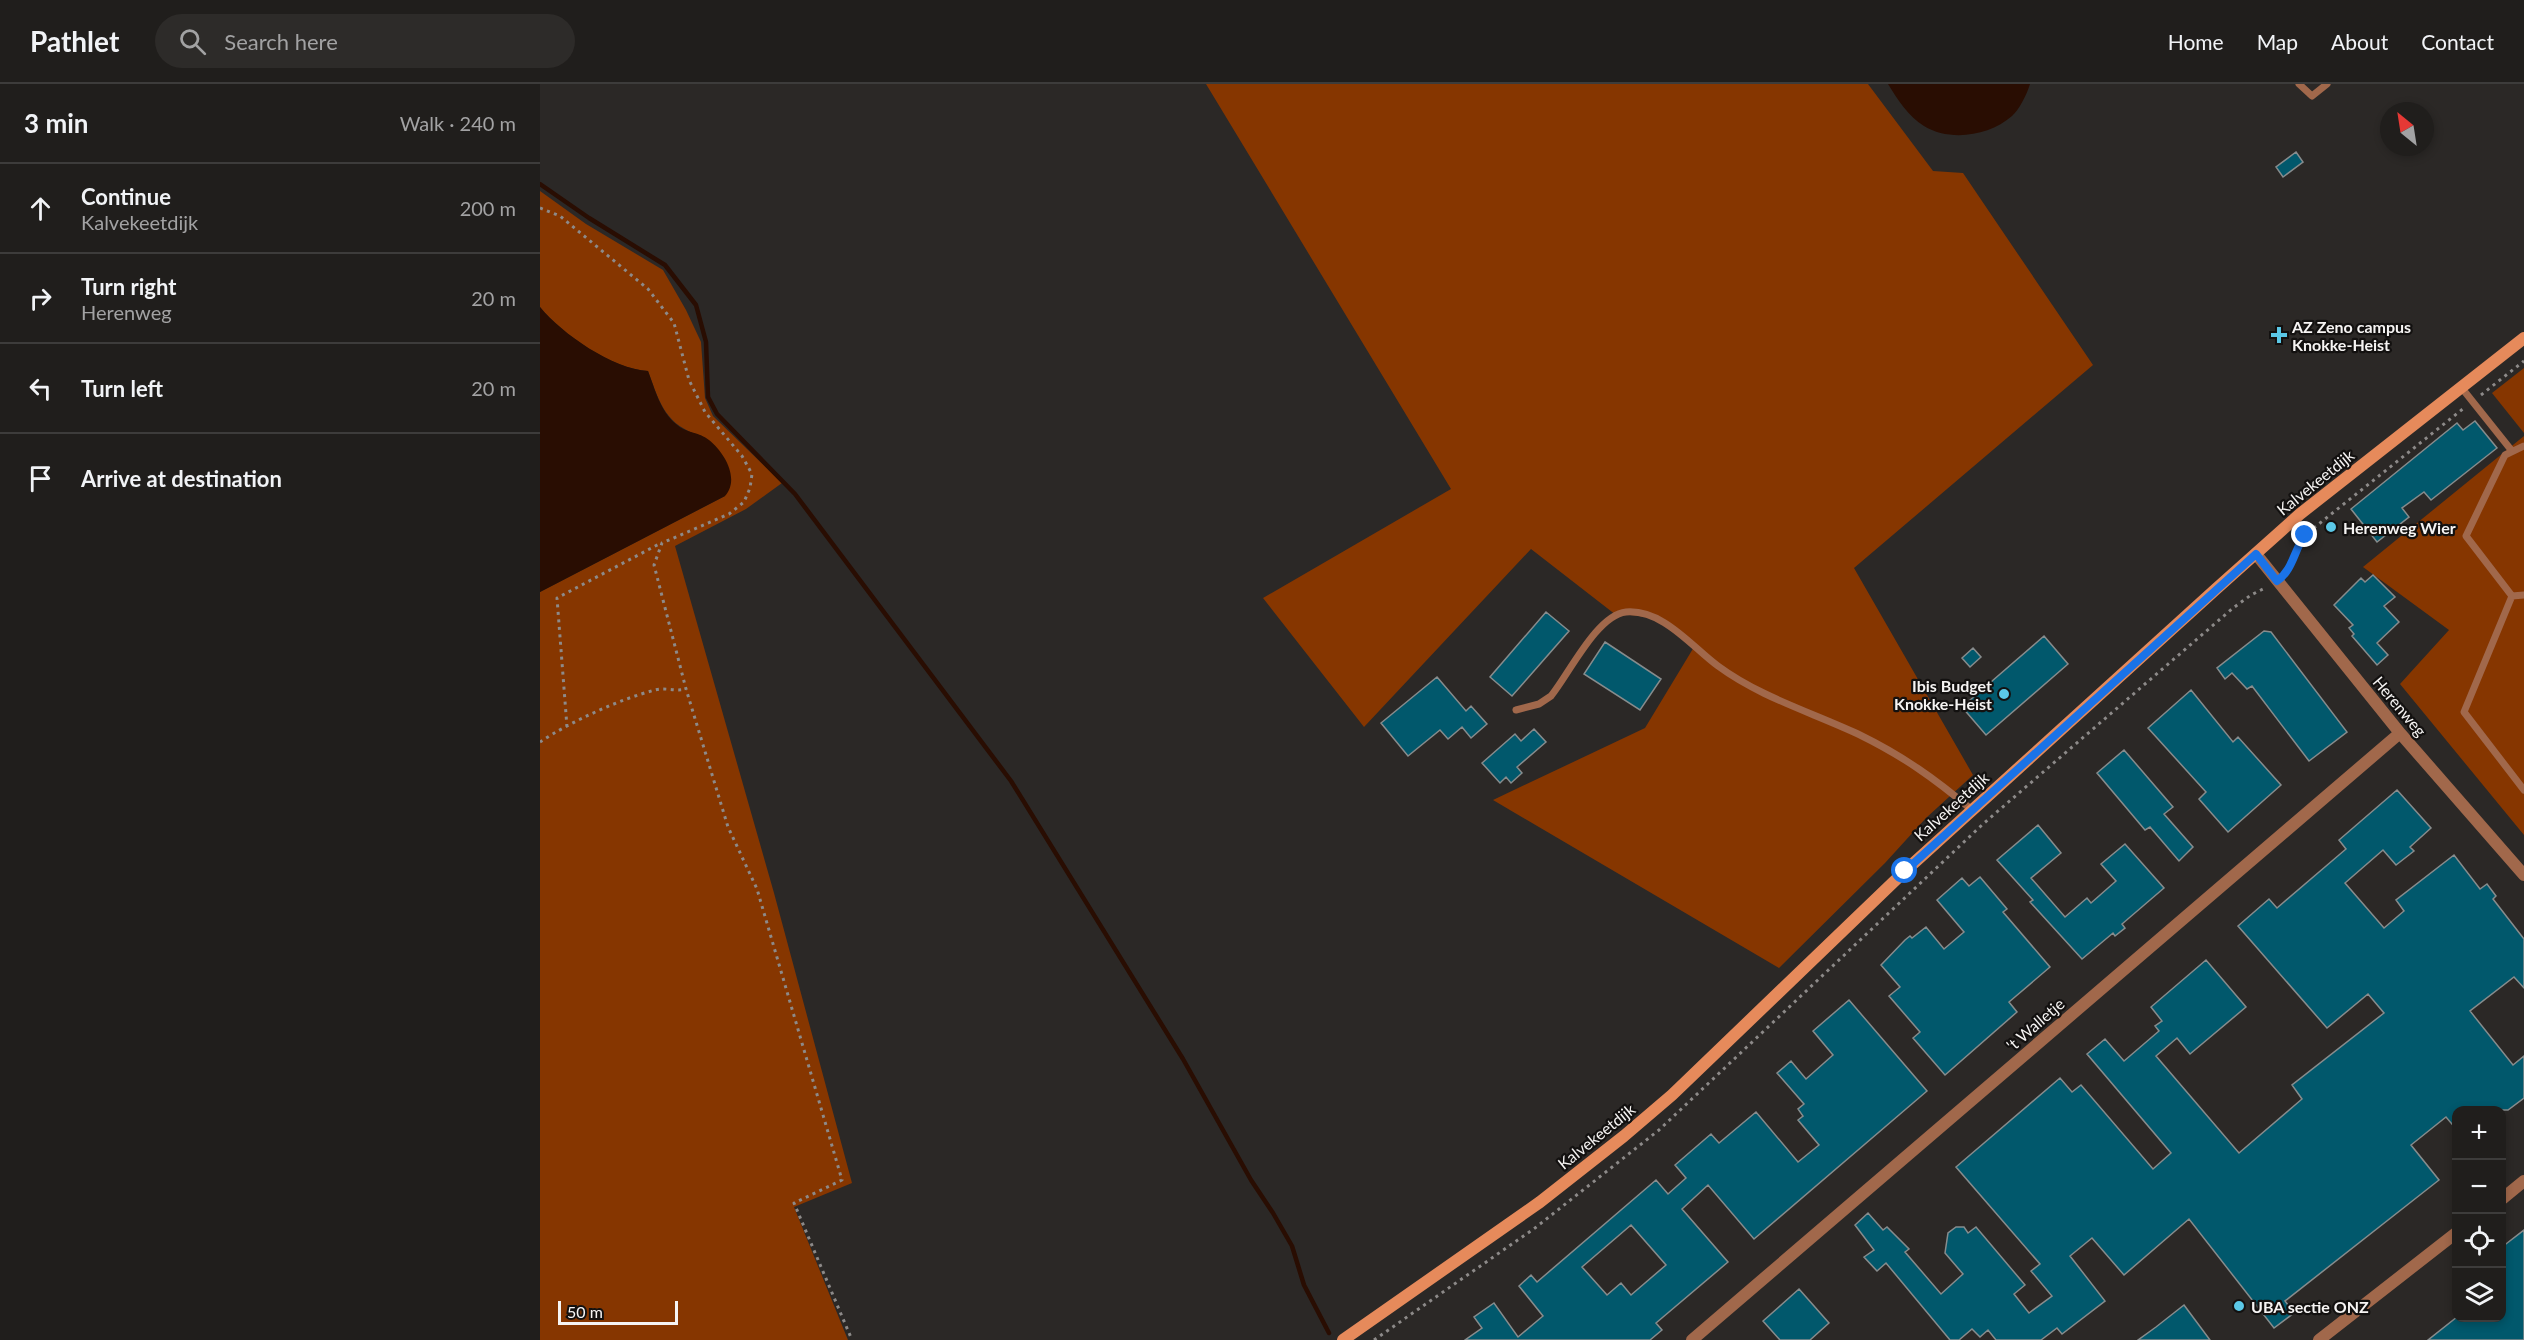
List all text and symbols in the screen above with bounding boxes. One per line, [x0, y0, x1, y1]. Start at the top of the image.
search box [155, 14, 575, 68]
text: Pathlet [30, 24, 119, 58]
icon: search [176, 25, 209, 58]
text: Search here [224, 28, 338, 55]
text: Home [2168, 29, 2224, 54]
text: Map [2257, 29, 2298, 54]
text: About [2331, 29, 2388, 54]
text: Contact [2421, 29, 2494, 54]
north arrow [2380, 102, 2434, 156]
text: 3 min [24, 107, 88, 139]
text: Walk · 240 m [400, 111, 516, 135]
text: Continue [81, 183, 171, 210]
icon: ahead [24, 192, 57, 225]
text: 200 m [460, 196, 516, 220]
text: Kalvekeetdijk [81, 210, 198, 234]
text: Turn right [81, 273, 176, 300]
icon: right [24, 282, 57, 315]
text: 20 m [471, 286, 516, 310]
text: Herenweg [81, 300, 172, 324]
place label: AZ Zeno campus Knokke-Heist [2291, 317, 2411, 354]
marker: AZ Zeno campus Knokke-Heist [2270, 326, 2288, 344]
icon: left [24, 372, 57, 405]
text: Turn left [81, 375, 163, 402]
text: 20 m [471, 376, 516, 400]
street label: Kalvekeetdijk [2273, 445, 2358, 519]
icon: arrive [24, 462, 57, 495]
text: Arrive at destination [81, 465, 282, 492]
place label: Herenweg Wier [2343, 518, 2456, 537]
marker: Herenweg Wier [2324, 520, 2338, 534]
route end [2291, 521, 2317, 547]
street label: Herenweg [2369, 672, 2431, 740]
place label: Ibis Budget Knokke-Heist [1894, 676, 1992, 713]
marker: Ibis Budget Knokke-Heist [1997, 687, 2011, 701]
street label: Kalvekeetdijk [1910, 767, 1993, 844]
route start [1891, 857, 1917, 883]
street label: 't Walletje [2002, 994, 2068, 1054]
street label: Kalvekeetdijk [1554, 1099, 1639, 1173]
map controls [2452, 1106, 2506, 1322]
button: + [2452, 1106, 2506, 1160]
button: − [2452, 1160, 2506, 1214]
button: locate [2452, 1214, 2506, 1268]
button: layers [2452, 1268, 2506, 1322]
place label: UBA sectie ONZ [2251, 1297, 2369, 1316]
scale bar [558, 1298, 678, 1326]
marker: UBA sectie ONZ [2232, 1299, 2246, 1313]
text: 50 m [567, 1302, 603, 1321]

